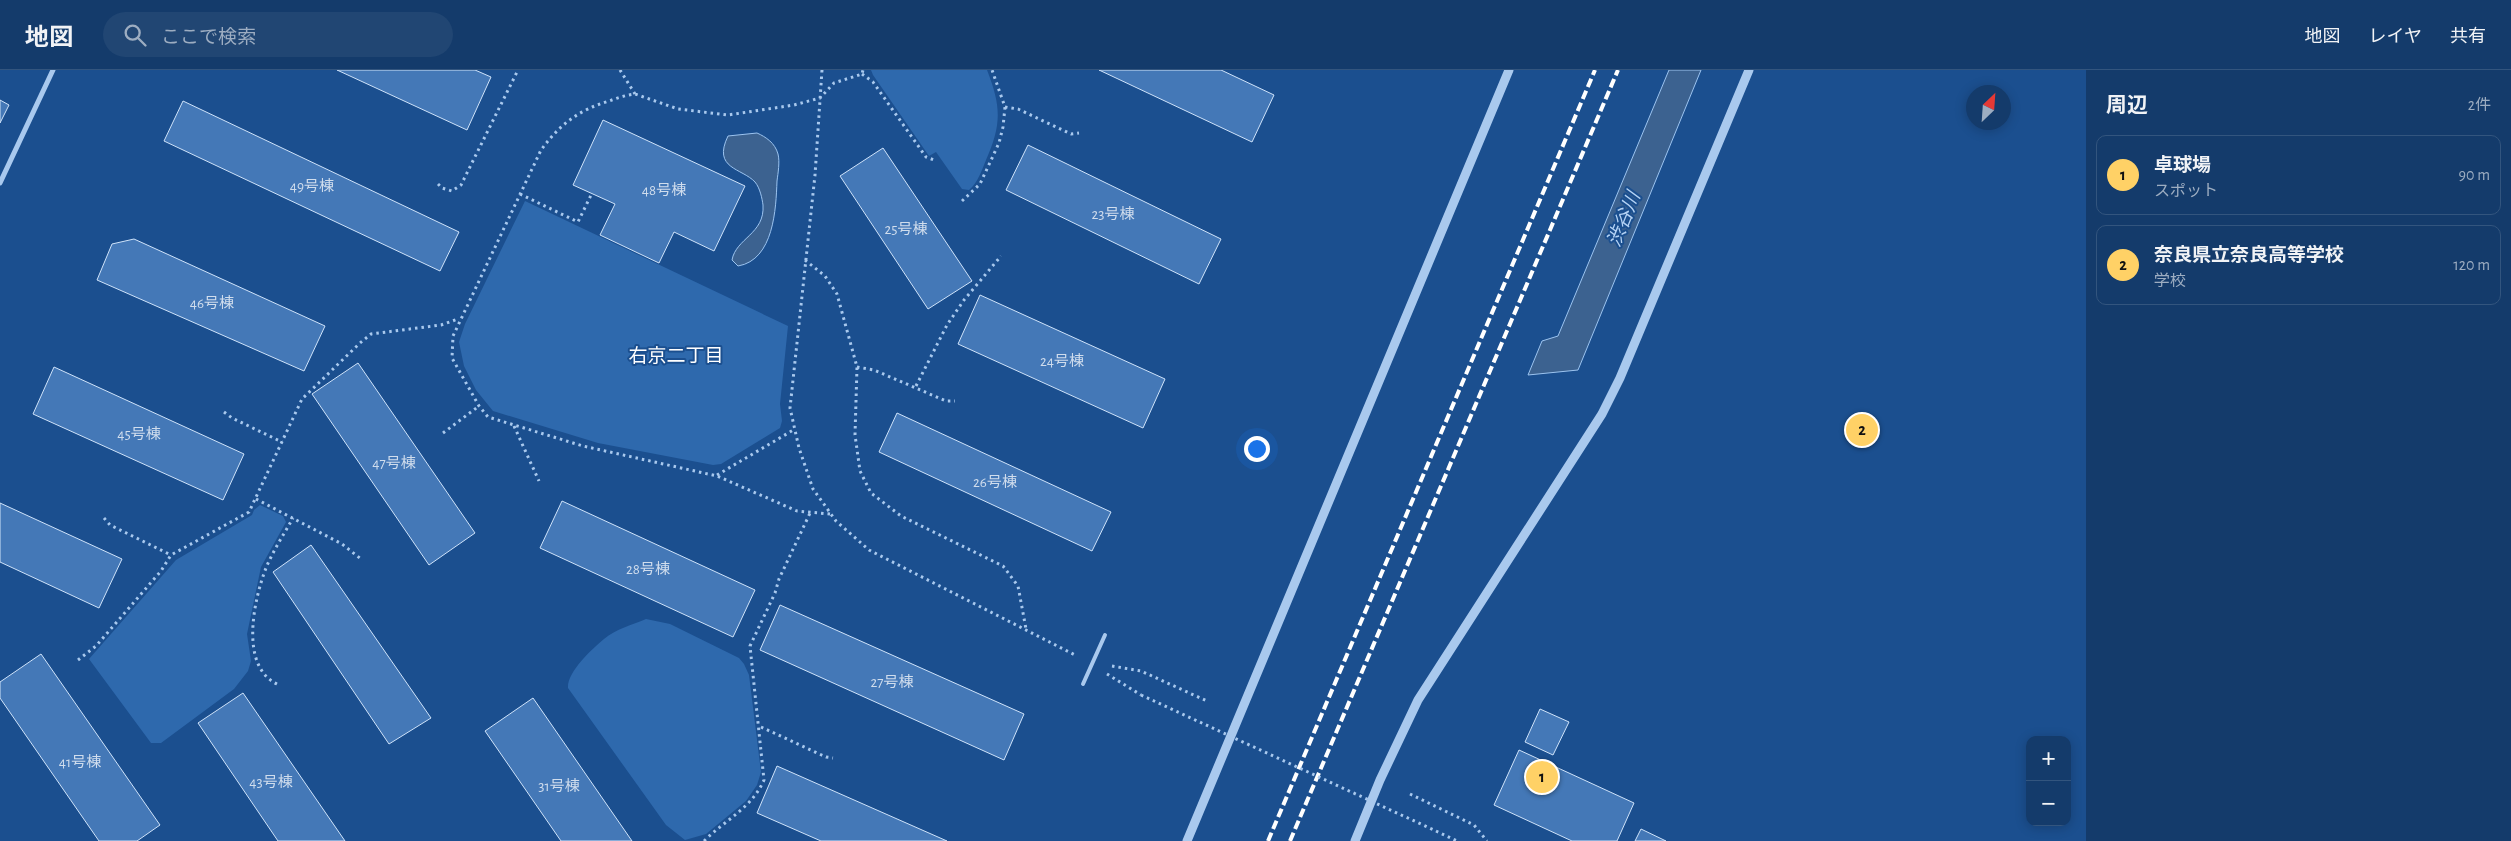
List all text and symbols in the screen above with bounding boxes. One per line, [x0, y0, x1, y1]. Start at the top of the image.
search box [103, 12, 453, 57]
icon: search [121, 21, 149, 49]
text: 地図 [25, 26, 73, 50]
text: ここで検索 [161, 28, 256, 47]
text: 地図 [2305, 28, 2341, 46]
text: レイヤ [2369, 28, 2422, 46]
text: 共有 [2450, 28, 2486, 46]
north arrow [1966, 85, 2011, 130]
text: 周辺 [2106, 95, 2148, 116]
text: 2件 [2468, 97, 2491, 113]
text: 卓球場 [2154, 156, 2211, 175]
text: 1 [2120, 167, 2126, 183]
text: 90 m [2459, 167, 2490, 183]
house number: 49号棟 [290, 177, 334, 194]
house number: 48号棟 [642, 181, 686, 198]
text: スポット [2154, 183, 2218, 199]
water label: 渋谷川 [1604, 187, 1645, 250]
house number: 23号棟 [1091, 205, 1135, 222]
house number: 25号棟 [884, 220, 928, 237]
text: 奈良県立奈良高等学校 [2154, 246, 2344, 265]
text: 2 [2119, 257, 2127, 273]
text: 120 m [2453, 257, 2490, 273]
text: 学校 [2154, 273, 2186, 289]
house number: 46号棟 [190, 294, 234, 311]
district label: 右京二丁目 [628, 346, 724, 366]
house number: 24号棟 [1040, 352, 1084, 369]
pin: 2 [1846, 411, 1878, 449]
house number: 45号棟 [117, 425, 161, 442]
your location [1244, 436, 1270, 462]
house number: 47号棟 [372, 454, 416, 471]
house number: 26号棟 [973, 473, 1017, 490]
house number: 28号棟 [626, 560, 670, 577]
house number: 27号棟 [870, 673, 914, 690]
map controls [2026, 736, 2071, 826]
button: + [2026, 736, 2071, 781]
house number: 41号棟 [59, 753, 101, 770]
pin: 1 [1526, 758, 1558, 796]
house number: 43号棟 [249, 773, 293, 790]
house number: 31号棟 [538, 777, 580, 794]
button: − [2026, 781, 2071, 826]

